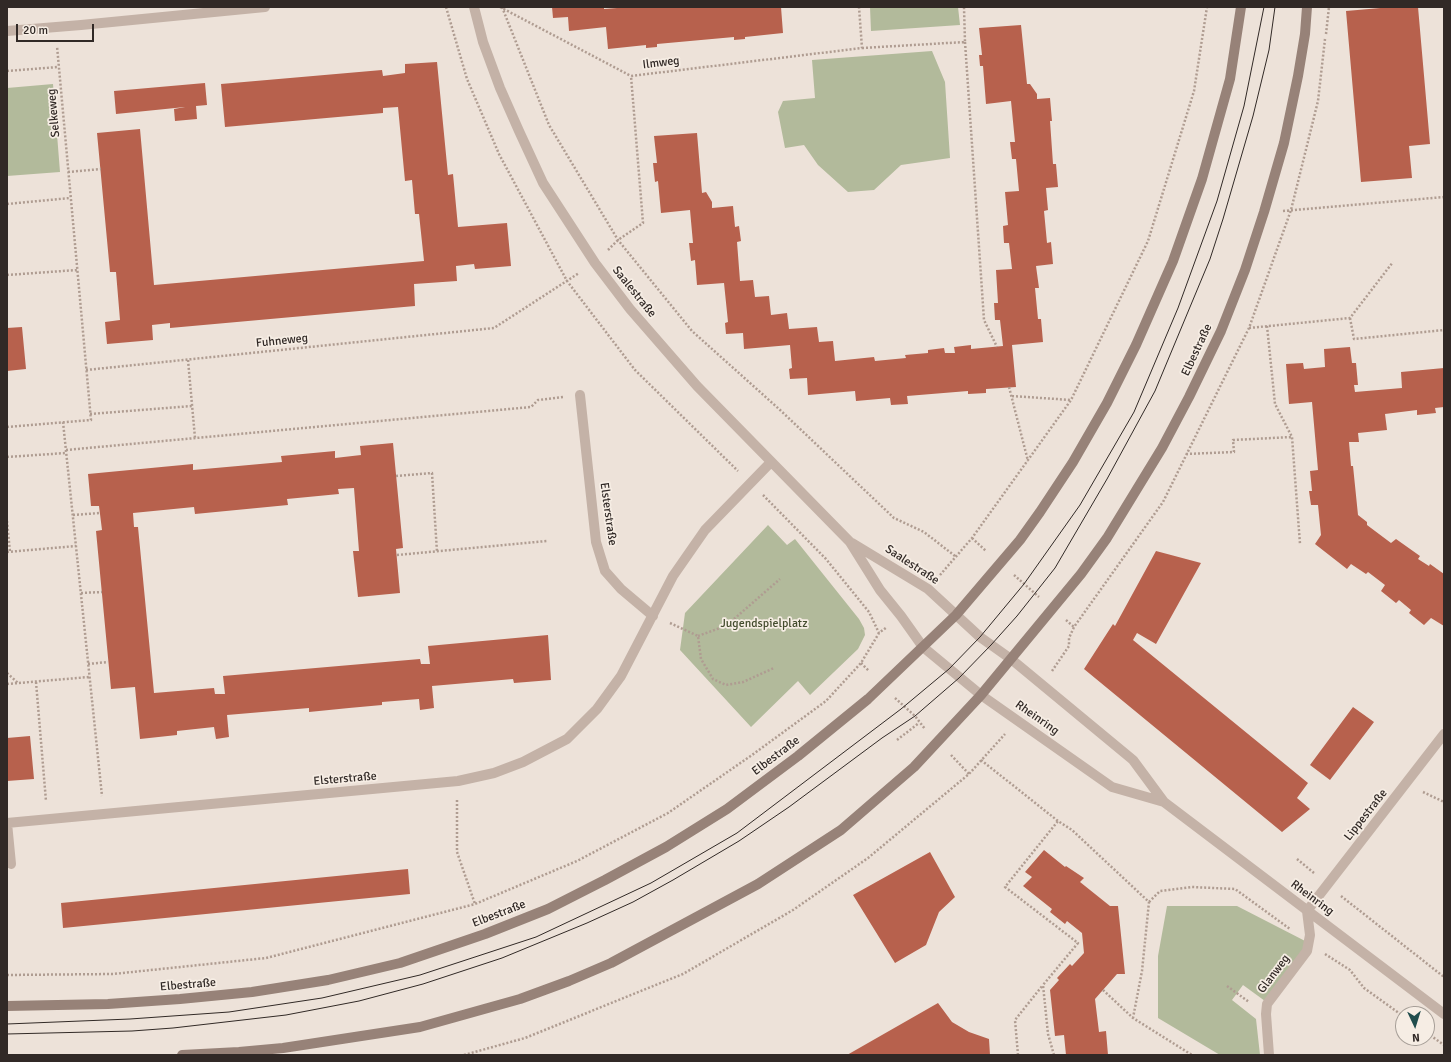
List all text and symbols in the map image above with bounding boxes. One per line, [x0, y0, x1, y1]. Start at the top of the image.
scale bar [18, 16, 96, 42]
text: 20 m [23, 23, 48, 38]
street label: Ilmweg [642, 54, 680, 72]
street label: Selkeweg [45, 88, 63, 138]
street label: Saalestraße [609, 264, 659, 320]
street label: Elbestraße [1179, 322, 1215, 378]
street label: Fuhneweg [255, 331, 309, 351]
street label: Elsterstraße [596, 482, 620, 546]
street label: Saalestraße [882, 542, 942, 588]
park label: Jugendspielplatz [720, 617, 808, 631]
street label: Rheinring [1012, 698, 1062, 738]
street label: Elbestraße [749, 733, 803, 779]
street label: Elsterstraße [313, 769, 377, 789]
street label: Lippestraße [1341, 786, 1391, 844]
street label: Rheinring [1288, 877, 1336, 919]
street label: Elbestraße [470, 897, 528, 931]
street label: Glanweg [1255, 952, 1293, 996]
street label: Elbestraße [159, 975, 217, 995]
north arrow [1395, 1006, 1435, 1046]
text: N [1412, 1031, 1420, 1044]

